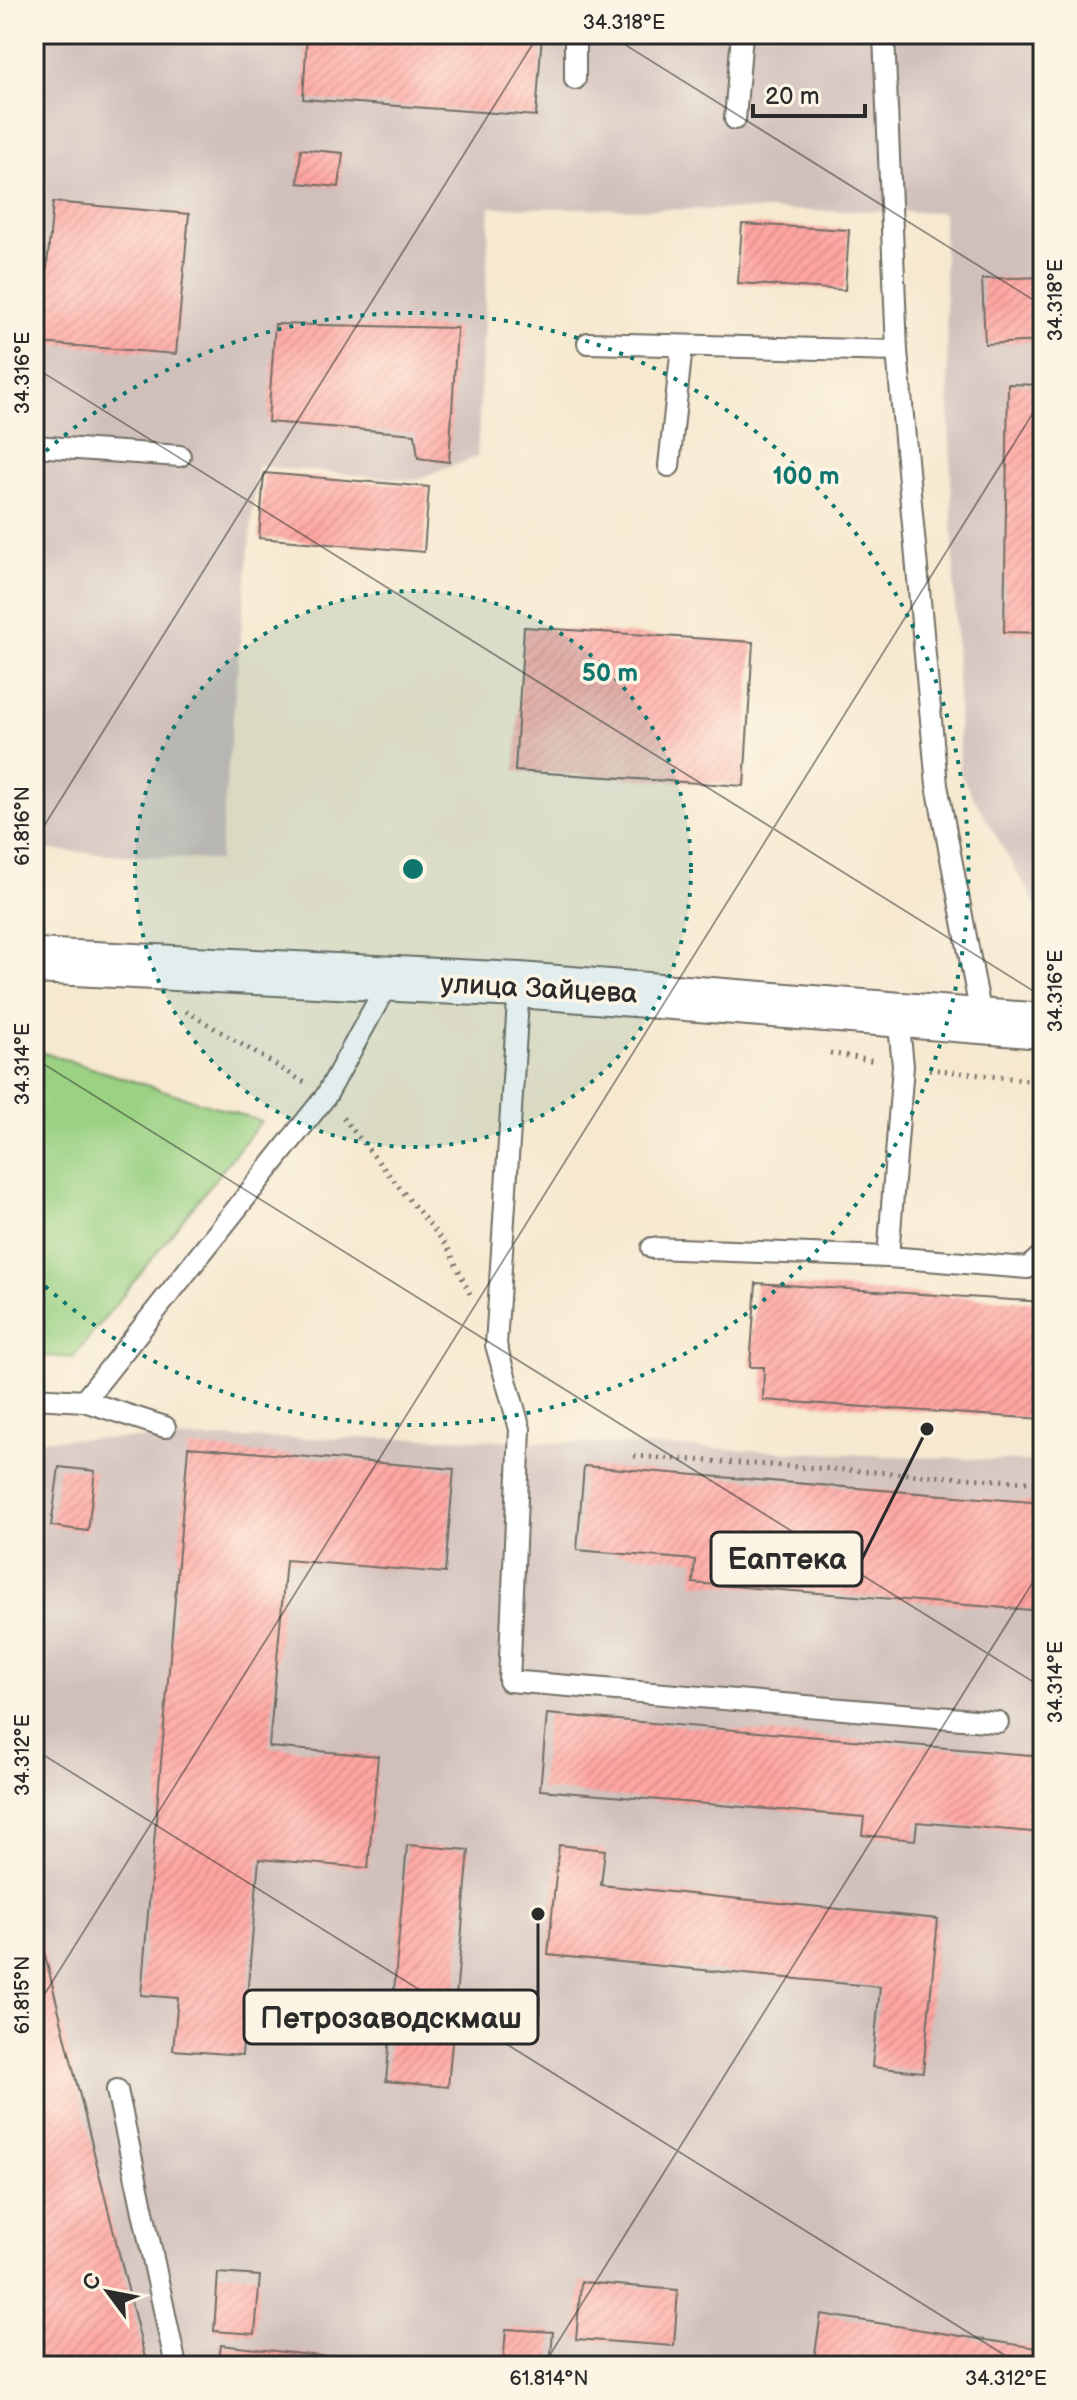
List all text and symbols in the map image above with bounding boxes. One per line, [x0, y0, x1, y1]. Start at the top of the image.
text: 34.318°E [583, 11, 665, 35]
scale bar [753, 68, 865, 118]
text: 20 m [765, 82, 820, 111]
text: 34.318°E [1044, 259, 1068, 341]
text: 34.316°E [11, 332, 35, 414]
text: 100 m [773, 462, 839, 491]
text: 50 m [582, 659, 638, 688]
text: 61.816°N [11, 786, 35, 866]
centre of rings [399, 855, 427, 883]
text: 34.316°E [1044, 950, 1068, 1032]
street label: улица Зайцева [440, 967, 639, 1011]
text: 34.314°E [11, 1023, 35, 1105]
callout: Еаптека [711, 1532, 862, 1586]
text: Еаптека [728, 1542, 847, 1578]
text: 34.314°E [1044, 1641, 1068, 1723]
text: 34.312°E [11, 1714, 35, 1796]
text: 61.815°N [11, 1956, 35, 2034]
callout: Петрозаводскмаш [244, 1990, 538, 2044]
text: Петрозаводскмаш [260, 2001, 522, 2037]
north arrow [68, 2252, 148, 2332]
text: С [77, 2269, 108, 2296]
text: 61.814°N [510, 2367, 588, 2391]
text: 34.312°E [965, 2367, 1047, 2391]

